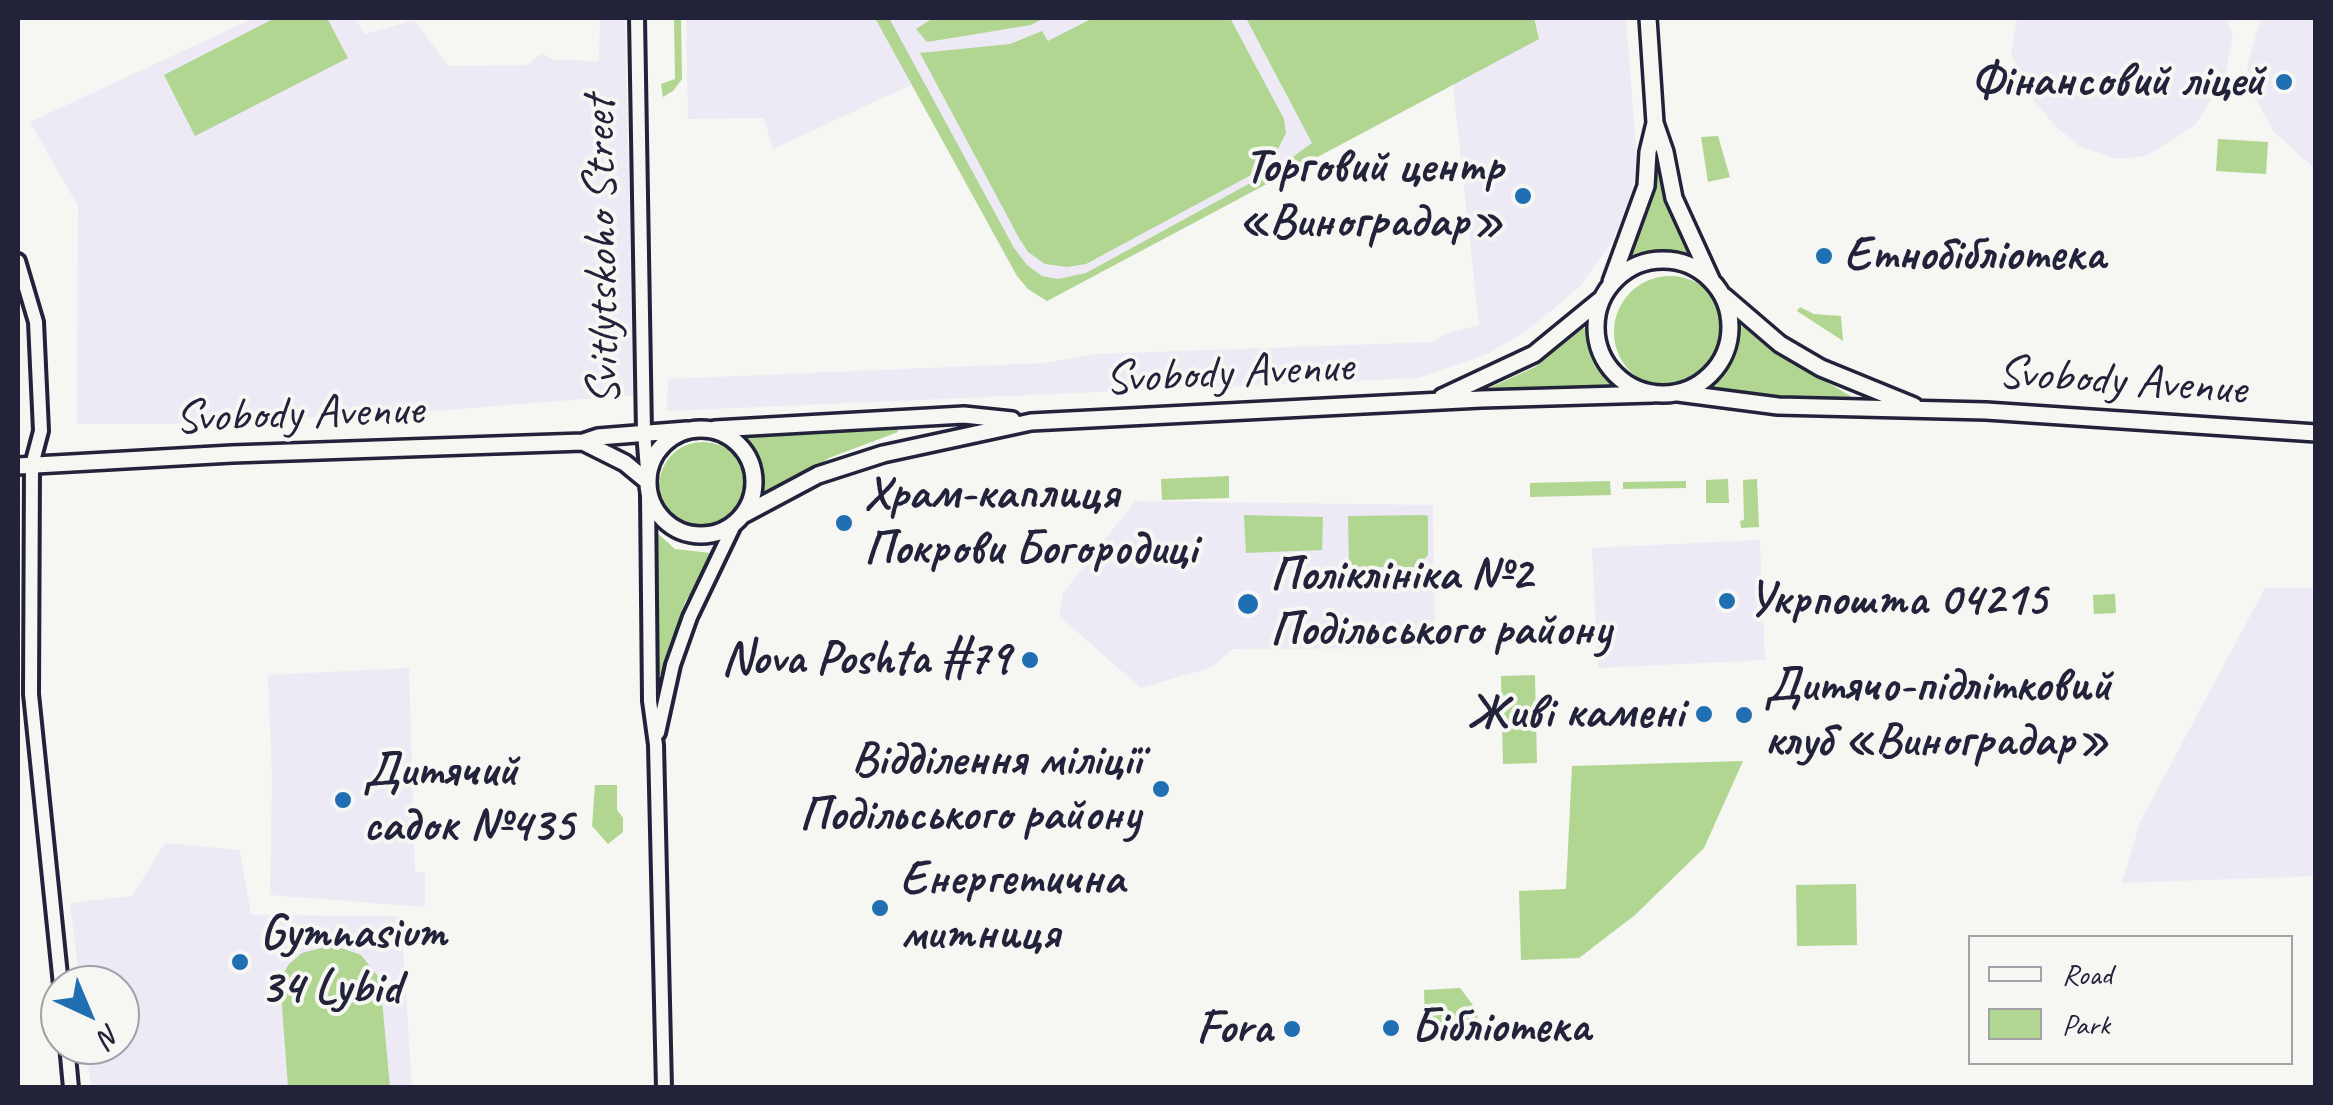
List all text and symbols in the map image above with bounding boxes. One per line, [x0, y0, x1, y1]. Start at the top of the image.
place label: Фінансовий ліцей [1971, 53, 2264, 111]
marker: Фінансовий ліцей [2273, 71, 2295, 93]
street label: Svitlytskoho Street [572, 96, 634, 406]
place label: Торговий центр «Виноградар» [1238, 139, 1503, 252]
marker: Торговий центр «Виноградар» [1512, 185, 1534, 207]
place label: Етнобібліотека [1844, 227, 2105, 285]
marker: Етнобібліотека [1813, 245, 1835, 267]
street label: Svobody Avenue [1103, 339, 1355, 409]
street label: Svobody Avenue [1996, 345, 2248, 419]
street label: Svobody Avenue [174, 382, 424, 448]
place label: Храм-каплиця Покрови Богородиці [864, 466, 1197, 579]
marker: Храм-каплиця Покрови Богородиці [833, 512, 855, 534]
place label: Поліклініка №2 Подільського району [1270, 547, 1612, 660]
place label: Укрпошта 04215 [1747, 572, 2046, 630]
marker: Укрпошта 04215 [1716, 590, 1738, 612]
marker: Поліклініка №2 Подільського району [1235, 591, 1261, 617]
place label: Nova Poshta #79 [722, 631, 1010, 689]
marker: Nova Poshta #79 [1019, 649, 1041, 671]
place label: Дитячо-підлітковий клуб «Виноградар» [1764, 658, 2111, 771]
place label: Живі камені [1468, 685, 1684, 743]
marker: Живі камені [1693, 703, 1715, 725]
marker: Дитячо-підлітковий клуб «Виноградар» [1733, 704, 1755, 726]
place label: Відділення міліції Подільського району [799, 732, 1141, 845]
place label: Дитячий садок №435 [363, 743, 573, 856]
marker: Відділення міліції Подільського району [1150, 778, 1172, 800]
marker: Дитячий садок №435 [332, 789, 354, 811]
place label: Енергетична митниця [900, 851, 1124, 964]
marker: Енергетична митниця [869, 897, 891, 919]
place label: Gymnasium 34 Lybid [260, 905, 446, 1018]
legend [1968, 935, 2293, 1065]
marker: Gymnasium 34 Lybid [229, 951, 251, 973]
text: Road [2062, 955, 2112, 993]
north arrow [40, 965, 140, 1065]
place label: Бібліотека [1411, 999, 1590, 1057]
place label: Fora [1196, 1000, 1272, 1058]
text: Park [2062, 1005, 2110, 1043]
text: N [91, 1017, 128, 1054]
marker: Бібліотека [1380, 1017, 1402, 1039]
marker: Fora [1281, 1018, 1303, 1040]

